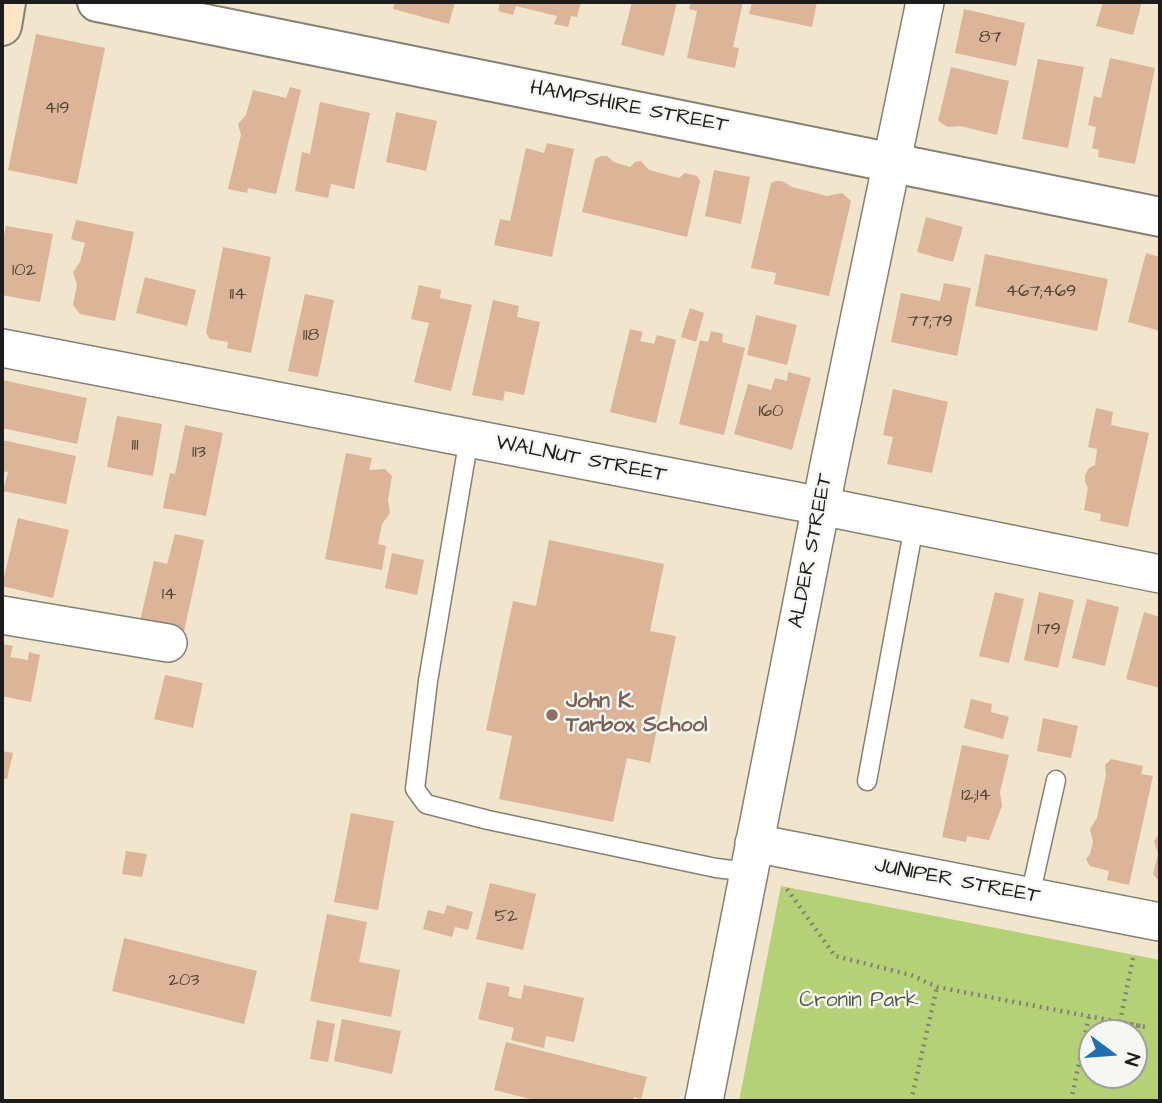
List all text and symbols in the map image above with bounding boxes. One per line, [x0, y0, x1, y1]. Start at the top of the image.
house number: 87 [979, 27, 1001, 49]
street label: HAMPSHIRE STREET [528, 76, 730, 140]
house number: 419 [45, 98, 69, 120]
house number: 102 [12, 260, 36, 282]
house number: 467;469 [1006, 281, 1076, 303]
house number: 114 [230, 284, 246, 306]
house number: 77;79 [907, 311, 953, 333]
house number: 118 [303, 325, 319, 347]
house number: 160 [759, 401, 783, 423]
street label: WALNUT STREET [493, 431, 669, 489]
house number: 111 [132, 435, 138, 457]
house number: 113 [192, 442, 206, 464]
street label: ALDER STREET [785, 472, 839, 630]
house number: 14 [162, 584, 176, 606]
house number: 179 [1037, 619, 1061, 641]
place label: John K. Tarbox School [566, 690, 707, 740]
marker: John K. Tarbox School [544, 707, 560, 723]
house number: 12;14 [961, 785, 991, 807]
street label: JUNIPER STREET [872, 854, 1042, 910]
house number: 52 [494, 906, 518, 928]
house number: 203 [169, 970, 199, 992]
park label: Cronin Park [799, 989, 919, 1015]
north arrow [1078, 1019, 1148, 1089]
text: N [1117, 1050, 1146, 1069]

